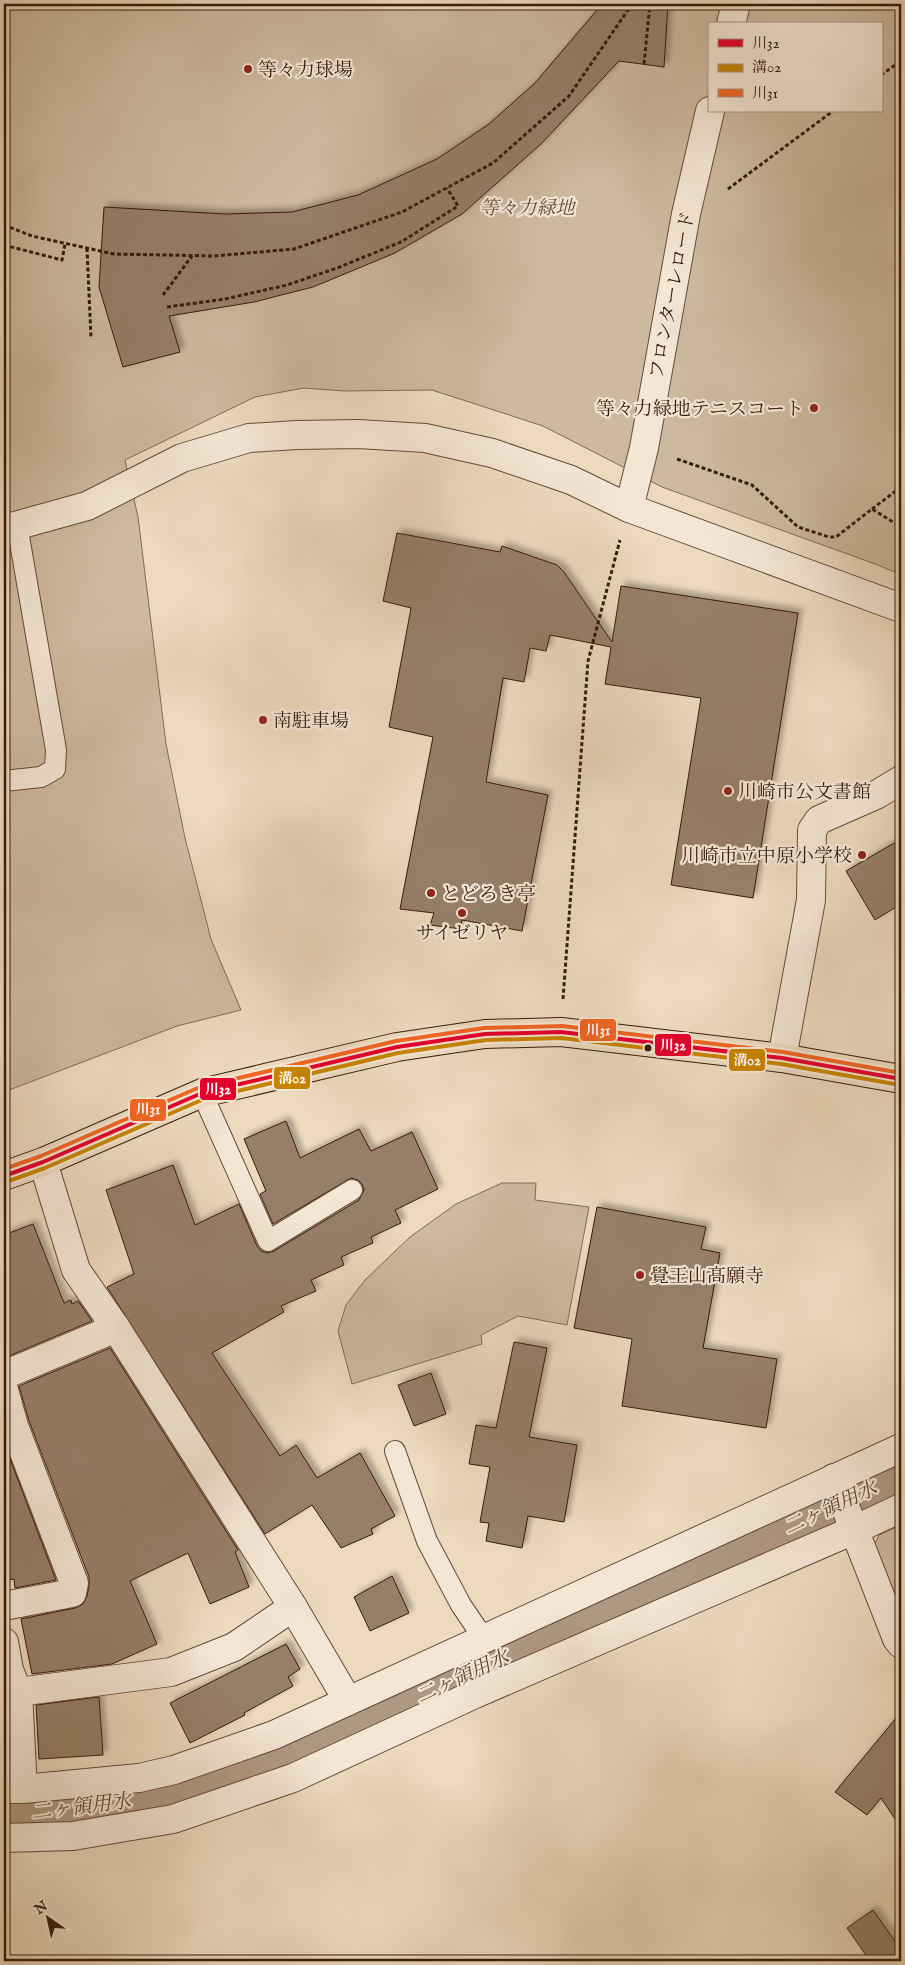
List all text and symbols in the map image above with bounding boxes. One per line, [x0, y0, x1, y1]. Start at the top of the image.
legend [708, 22, 882, 112]
text: 川32 [752, 34, 780, 53]
text: 溝02 [752, 58, 781, 77]
place label: 等々力球場 [258, 59, 353, 83]
marker: 等々力球場 [242, 63, 254, 75]
text: 川31 [752, 84, 778, 103]
park label: 等々力緑地 [479, 197, 576, 221]
street label: フロンターレロード [645, 210, 701, 381]
place label: 等々力緑地テニスコート [596, 398, 804, 422]
marker: 等々力緑地テニスコート [808, 402, 820, 414]
place label: 南駐車場 [273, 710, 349, 734]
marker: 南駐車場 [257, 714, 269, 726]
place label: 川崎市公文書館 [738, 781, 871, 805]
marker: 川崎市公文書館 [722, 785, 734, 797]
place label: 川崎市立中原小学校 [681, 845, 852, 869]
marker: 川崎市立中原小学校 [856, 849, 868, 861]
place label: とどろき亭 [441, 883, 536, 907]
marker: とどろき亭 [425, 887, 437, 899]
marker: サイゼリヤ [456, 907, 468, 919]
place label: サイゼリヤ [416, 922, 508, 946]
line badge: 川31 [579, 1018, 617, 1042]
text: 川31 [586, 1022, 610, 1040]
line badge: 川32 [654, 1033, 692, 1057]
text: 川32 [660, 1037, 686, 1055]
unlabelled marker [643, 1043, 653, 1053]
line badge: 溝02 [728, 1048, 766, 1072]
text: 溝02 [733, 1052, 761, 1070]
line badge: 溝02 [273, 1066, 311, 1090]
text: 溝02 [278, 1070, 306, 1088]
line badge: 川32 [199, 1077, 237, 1101]
text: 川32 [205, 1081, 231, 1099]
line badge: 川31 [129, 1098, 167, 1122]
text: 川31 [136, 1101, 160, 1119]
place label: 覺王山髙願寺 [650, 1265, 764, 1289]
marker: 覺王山髙願寺 [634, 1269, 646, 1281]
water label: 二ヶ領用水 [780, 1475, 883, 1541]
water label: 二ヶ領用水 [412, 1644, 515, 1710]
water label: 二ヶ領用水 [30, 1789, 134, 1826]
north arrow [22, 1892, 72, 1942]
text: N [30, 1897, 51, 1919]

